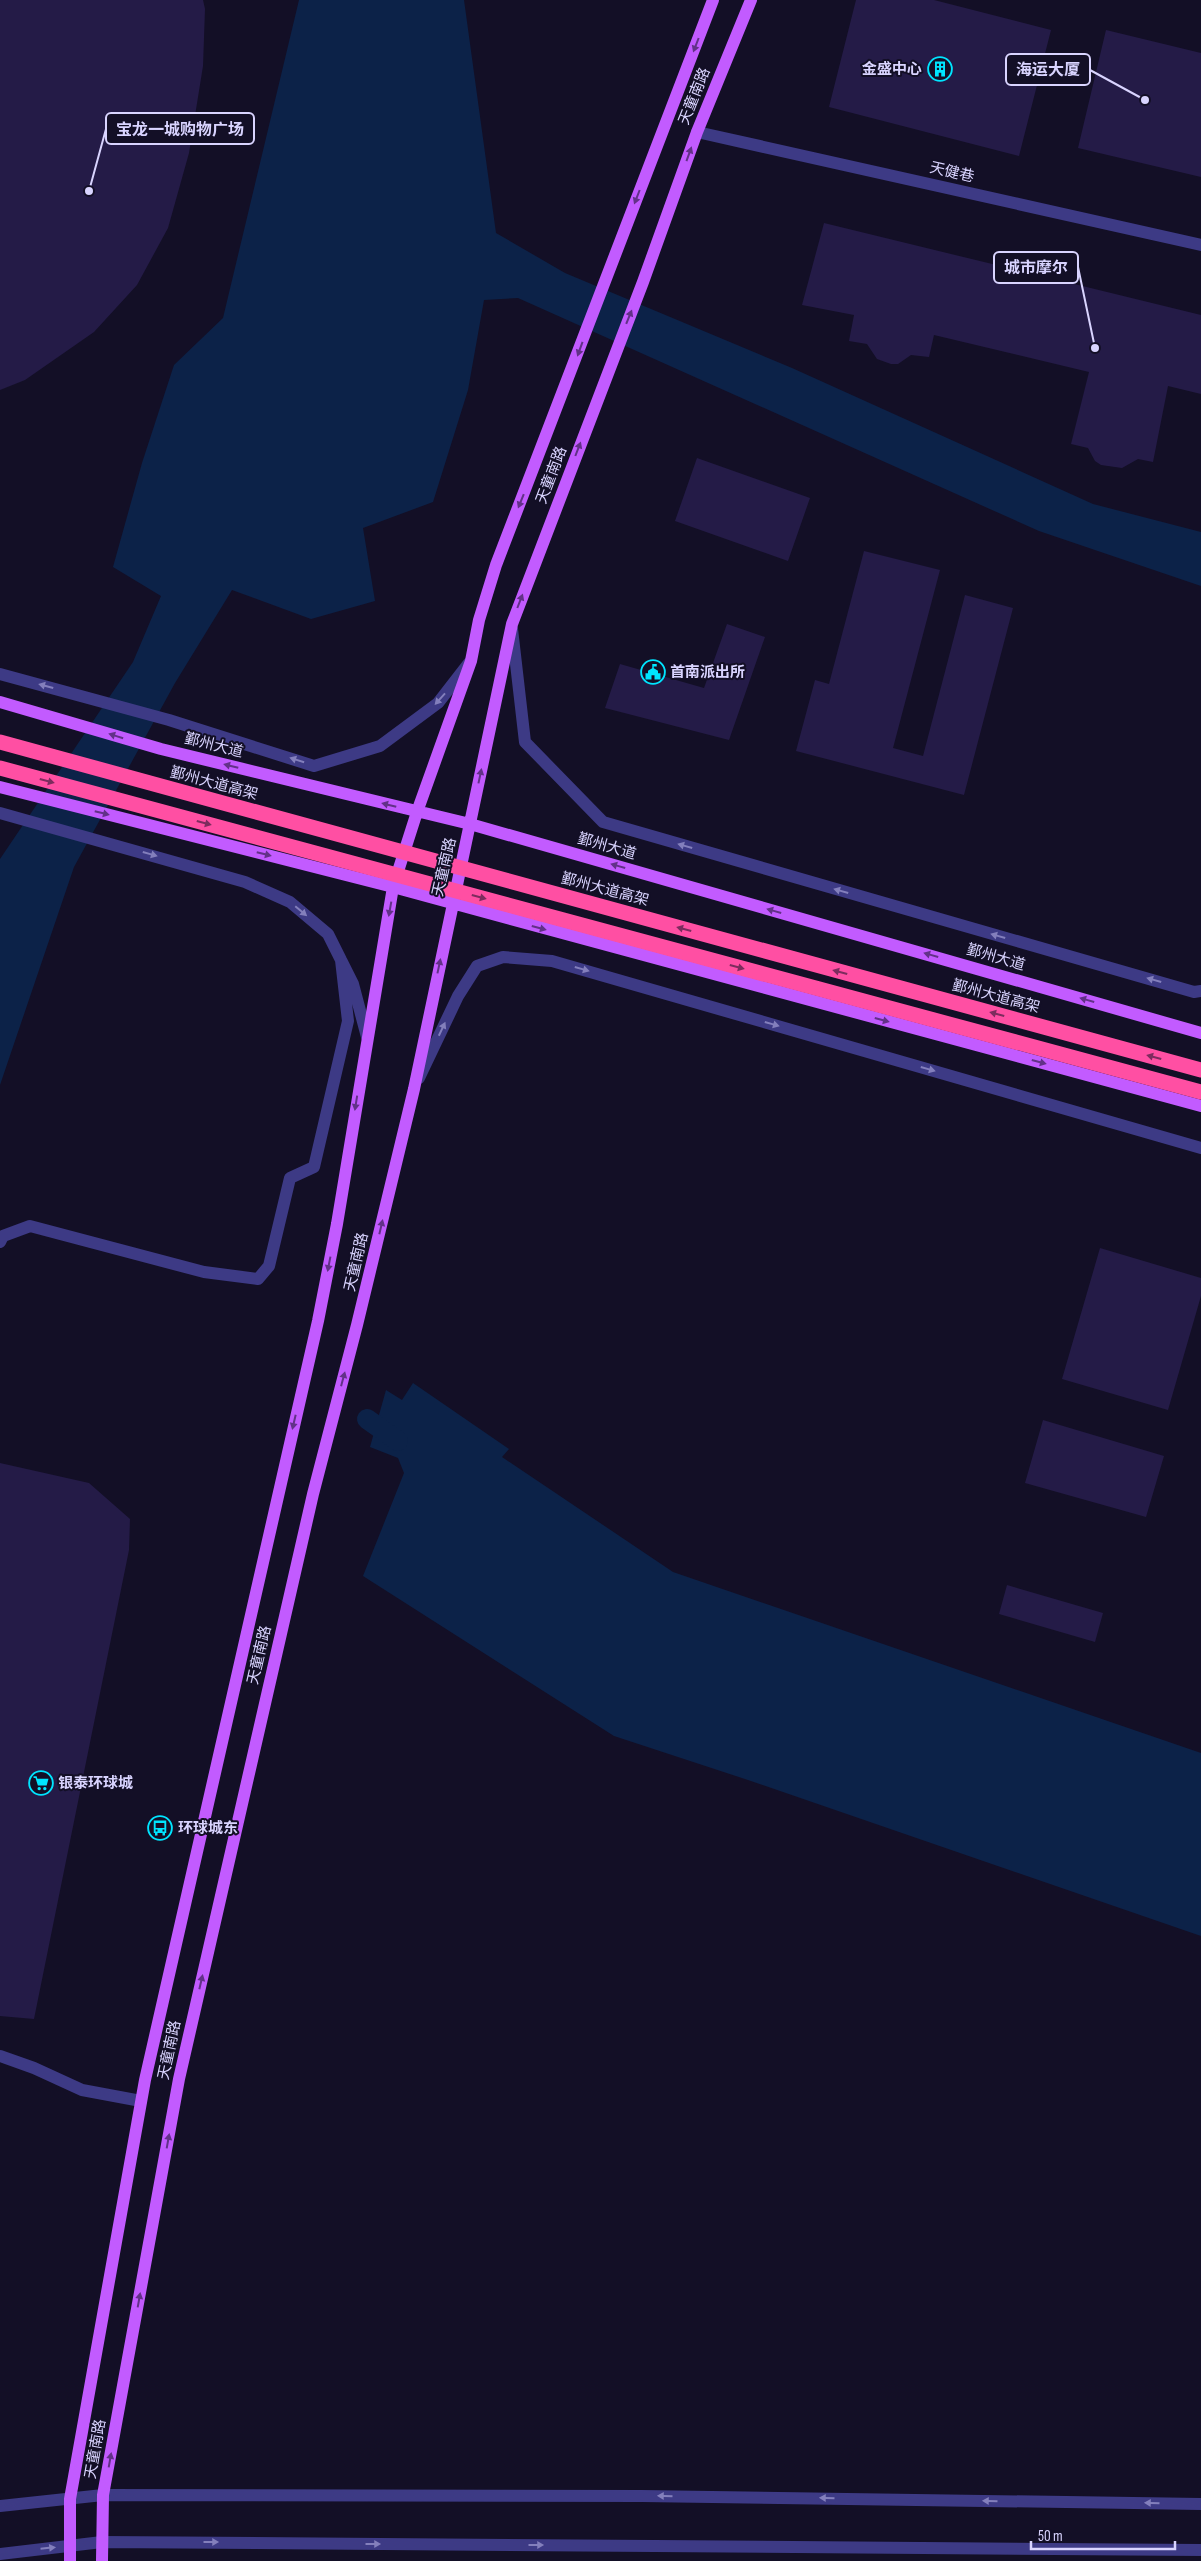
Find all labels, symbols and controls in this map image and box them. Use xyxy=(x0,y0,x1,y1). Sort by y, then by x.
one-way arrow xyxy=(692,38,699,53)
callout: 海运大厦 xyxy=(1006,54,1090,85)
building icon: 金盛中心 xyxy=(927,56,953,82)
place label: 金盛中心 xyxy=(862,60,922,79)
text: 海运大厦 xyxy=(1016,61,1080,80)
street label: 天童南路 xyxy=(674,65,715,128)
callout: 宝龙一城购物广场 xyxy=(106,113,254,144)
text: 宝龙一城购物广场 xyxy=(116,120,244,140)
one-way arrow xyxy=(685,146,693,161)
street label: 天健巷 xyxy=(928,158,976,187)
one-way arrow xyxy=(633,190,641,205)
callout: 城市摩尔 xyxy=(994,252,1078,283)
text: 城市摩尔 xyxy=(1004,258,1068,278)
one-way arrow xyxy=(626,310,633,325)
one-way arrow xyxy=(576,342,584,357)
one-way arrow xyxy=(574,441,582,456)
street label: 天童南路 xyxy=(532,444,571,507)
one-way arrow xyxy=(517,493,524,508)
one-way arrow xyxy=(516,593,524,608)
public building icon: 首南派出所 xyxy=(640,659,666,685)
place label: 首南派出所 xyxy=(670,663,745,682)
one-way arrow xyxy=(38,682,53,690)
one-way arrow xyxy=(434,693,446,705)
street label: 鄞州大道 xyxy=(182,729,245,762)
one-way arrow xyxy=(109,731,124,739)
one-way arrow xyxy=(290,756,305,764)
one-way arrow xyxy=(223,762,238,770)
street label: 鄞州大道高架 xyxy=(168,763,260,804)
one-way arrow xyxy=(476,769,484,784)
one-way arrow xyxy=(40,777,55,785)
one-way arrow xyxy=(381,801,396,809)
one-way arrow xyxy=(94,809,109,817)
one-way arrow xyxy=(196,819,212,827)
street label: 鄞州大道 xyxy=(575,829,638,864)
street label: 天童南路 xyxy=(428,836,460,898)
one-way arrow xyxy=(678,841,693,849)
one-way arrow xyxy=(256,850,271,858)
one-way arrow xyxy=(143,851,158,859)
one-way arrow xyxy=(610,862,625,870)
street label: 鄞州大道高架 xyxy=(559,869,651,910)
one-way arrow xyxy=(834,887,849,895)
one-way arrow xyxy=(472,894,487,902)
one-way arrow xyxy=(385,901,393,917)
one-way arrow xyxy=(294,906,307,917)
one-way arrow xyxy=(767,906,782,914)
one-way arrow xyxy=(532,924,547,932)
one-way arrow xyxy=(676,925,691,933)
one-way arrow xyxy=(990,931,1005,939)
street label: 鄞州大道 xyxy=(964,940,1027,975)
one-way arrow xyxy=(923,951,938,959)
one-way arrow xyxy=(436,957,444,973)
one-way arrow xyxy=(730,963,745,971)
one-way arrow xyxy=(574,966,589,974)
one-way arrow xyxy=(833,967,848,975)
street label: 鄞州大道高架 xyxy=(950,976,1042,1017)
one-way arrow xyxy=(1146,976,1161,984)
one-way arrow xyxy=(1079,996,1094,1004)
one-way arrow xyxy=(990,1010,1005,1018)
one-way arrow xyxy=(874,1016,889,1024)
one-way arrow xyxy=(764,1020,779,1028)
one-way arrow xyxy=(438,1022,446,1036)
one-way arrow xyxy=(1146,1053,1162,1061)
one-way arrow xyxy=(1031,1058,1046,1066)
one-way arrow xyxy=(920,1066,935,1074)
one-way arrow xyxy=(351,1096,359,1112)
one-way arrow xyxy=(377,1219,385,1234)
street label: 天童南路 xyxy=(340,1231,372,1293)
one-way arrow xyxy=(325,1256,333,1271)
one-way arrow xyxy=(339,1371,347,1387)
one-way arrow xyxy=(290,1415,298,1430)
street label: 天童南路 xyxy=(243,1624,275,1686)
supermarket icon: 银泰环球城 xyxy=(28,1770,54,1796)
place label: 银泰环球城 xyxy=(58,1774,133,1793)
bus stop icon: 环球城东 xyxy=(147,1815,173,1841)
place label: 环球城东 xyxy=(178,1819,238,1838)
one-way arrow xyxy=(197,1974,205,1989)
street label: 天童南路 xyxy=(154,2019,185,2081)
one-way arrow xyxy=(164,2132,172,2148)
one-way arrow xyxy=(135,2292,143,2308)
street label: 天童南路 xyxy=(81,2418,110,2480)
one-way arrow xyxy=(106,2452,114,2468)
one-way arrow xyxy=(657,2492,673,2500)
one-way arrow xyxy=(819,2494,835,2502)
one-way arrow xyxy=(982,2497,998,2505)
one-way arrow xyxy=(1144,2499,1160,2507)
scale bar xyxy=(1031,2518,1175,2550)
text: 50 m xyxy=(1038,2527,1063,2546)
one-way arrow xyxy=(203,2538,219,2546)
one-way arrow xyxy=(365,2540,381,2548)
one-way arrow xyxy=(528,2541,544,2549)
one-way arrow xyxy=(41,2544,57,2552)

